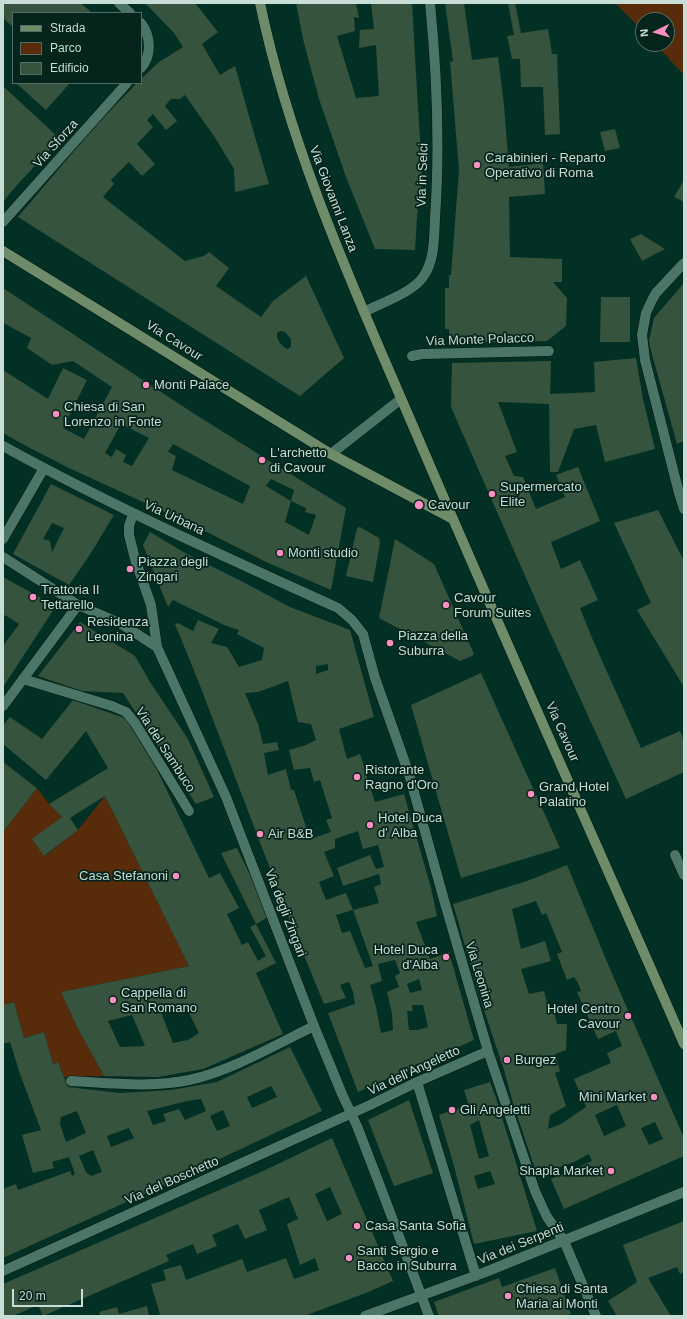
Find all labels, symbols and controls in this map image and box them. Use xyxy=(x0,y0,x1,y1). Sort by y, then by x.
legend xyxy=(12,12,142,84)
north arrow xyxy=(635,12,675,52)
text: Strada xyxy=(50,21,85,35)
text: N xyxy=(638,28,650,37)
text: Parco xyxy=(50,41,81,55)
text: Edificio xyxy=(50,61,89,75)
street label: Via Sforza xyxy=(30,117,82,171)
street label: Via in Selci xyxy=(414,143,432,207)
street label: Via Giovanni Lanza xyxy=(306,144,360,254)
place label: Carabinieri - Reparto Operativo di Roma xyxy=(485,150,606,181)
marker: Carabinieri - Reparto Operativo di Roma xyxy=(472,160,482,170)
street label: Via Cavour xyxy=(143,317,205,365)
street label: Via Monte Polacco xyxy=(426,330,534,350)
place label: Monti Palace xyxy=(154,377,229,393)
marker: Monti Palace xyxy=(141,380,151,390)
place label: Chiesa di San Lorenzo in Fonte xyxy=(64,399,162,430)
marker: Chiesa di San Lorenzo in Fonte xyxy=(51,409,61,419)
place label: L'archetto di Cavour xyxy=(270,445,327,476)
marker: L'archetto di Cavour xyxy=(257,455,267,465)
place label: Supermercato Elite xyxy=(500,479,582,510)
marker: Supermercato Elite xyxy=(487,489,497,499)
street label: Via Urbana xyxy=(141,497,207,539)
place label: Cavour xyxy=(428,497,470,513)
marker: Cavour xyxy=(413,499,425,511)
place label: Monti studio xyxy=(288,545,358,561)
marker: Monti studio xyxy=(275,548,285,558)
place label: Piazza degli Zingari xyxy=(138,554,208,585)
marker: Piazza degli Zingari xyxy=(125,564,135,574)
place label: Trattoria Il Tettarello xyxy=(41,582,99,613)
place label: Cavour Forum Suites xyxy=(454,590,531,621)
marker: Trattoria Il Tettarello xyxy=(28,592,38,602)
marker: Cavour Forum Suites xyxy=(441,600,451,610)
place label: Residenza Leonina xyxy=(87,614,148,645)
marker: Residenza Leonina xyxy=(74,624,84,634)
place label: Piazza della Suburra xyxy=(398,628,468,659)
marker: Piazza della Suburra xyxy=(385,638,395,648)
street label: Via Cavour xyxy=(542,700,582,764)
street label: Via del Sambuco xyxy=(132,705,198,795)
place label: Ristorante Ragno d'Oro xyxy=(365,762,438,793)
marker: Ristorante Ragno d'Oro xyxy=(352,772,362,782)
place label: Grand Hotel Palatino xyxy=(539,779,609,810)
marker: Grand Hotel Palatino xyxy=(526,789,536,799)
place label: Hotel Duca d' Alba xyxy=(378,810,442,841)
marker: Hotel Duca d' Alba xyxy=(365,820,375,830)
place label: Air B&B xyxy=(268,826,314,842)
marker: Air B&B xyxy=(255,829,265,839)
street label: Via degli Zingari xyxy=(261,867,309,959)
place label: Casa Stefanoni xyxy=(79,868,168,884)
marker: Casa Stefanoni xyxy=(171,871,181,881)
street label: Via Leonina xyxy=(462,940,496,1010)
place label: Hotel Duca d'Alba xyxy=(374,942,438,973)
marker: Hotel Duca d'Alba xyxy=(441,952,451,962)
place label: Cappella di San Romano xyxy=(121,985,197,1016)
marker: Cappella di San Romano xyxy=(108,995,118,1005)
place label: Hotel Centro Cavour xyxy=(547,1001,620,1032)
marker: Hotel Centro Cavour xyxy=(623,1011,633,1021)
street label: Via dell'Angeletto xyxy=(365,1043,463,1099)
place label: Burgez xyxy=(515,1052,556,1068)
marker: Burgez xyxy=(502,1055,512,1065)
place label: Mini Market xyxy=(579,1089,646,1105)
marker: Mini Market xyxy=(649,1092,659,1102)
place label: Gli Angeletti xyxy=(460,1102,530,1118)
marker: Gli Angeletti xyxy=(447,1105,457,1115)
street label: Via del Boschetto xyxy=(123,1153,221,1209)
place label: Shapla Market xyxy=(519,1163,603,1179)
marker: Shapla Market xyxy=(606,1166,616,1176)
place label: Casa Santa Sofia xyxy=(365,1218,466,1234)
street label: Via dei Serpenti xyxy=(476,1220,566,1268)
marker: Casa Santa Sofia xyxy=(352,1221,362,1231)
place label: Santi Sergio e Bacco in Suburra xyxy=(357,1243,457,1274)
marker: Santi Sergio e Bacco in Suburra xyxy=(344,1253,354,1263)
scale bar xyxy=(14,1281,85,1307)
place label: Chiesa di Santa Maria ai Monti xyxy=(516,1281,608,1312)
text: 20 m xyxy=(19,1289,46,1303)
marker: Chiesa di Santa Maria ai Monti xyxy=(503,1291,513,1301)

